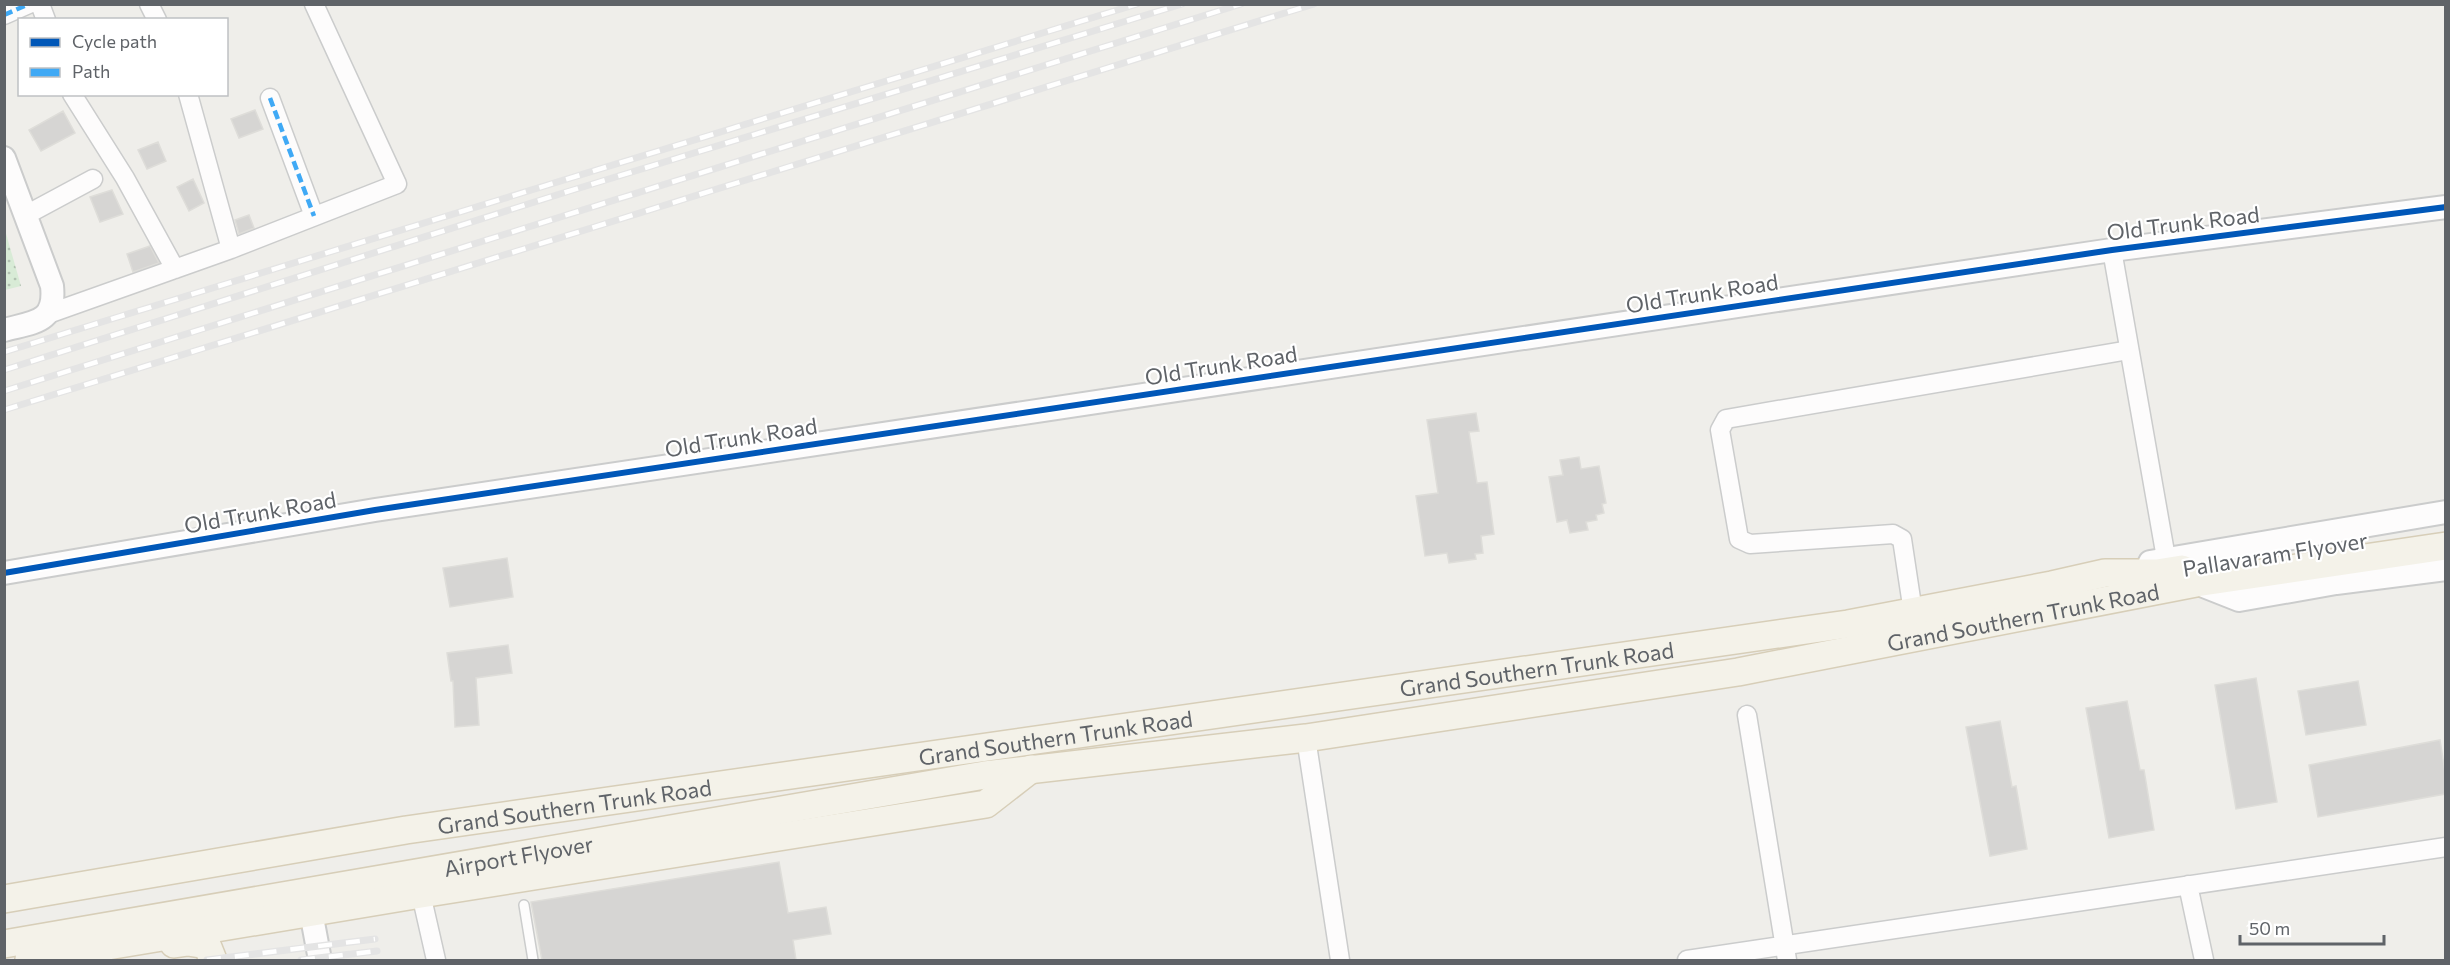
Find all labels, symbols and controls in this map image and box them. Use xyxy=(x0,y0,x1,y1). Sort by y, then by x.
legend xyxy=(18,18,228,96)
text: Cycle path xyxy=(72,30,157,52)
text: Path xyxy=(72,60,110,82)
street label: Old Trunk Road xyxy=(2105,200,2261,246)
street label: Old Trunk Road xyxy=(1624,268,1780,318)
street label: Old Trunk Road xyxy=(1143,340,1299,390)
street label: Old Trunk Road xyxy=(663,412,819,462)
street label: Old Trunk Road xyxy=(182,485,338,539)
street label: Pallavaram Flyover xyxy=(2181,526,2370,582)
street label: Grand Southern Trunk Road xyxy=(1885,577,2161,656)
street label: Grand Southern Trunk Road xyxy=(1398,636,1675,701)
street label: Grand Southern Trunk Road xyxy=(917,704,1194,770)
street label: Grand Southern Trunk Road xyxy=(436,773,713,839)
street label: Airport Flyover xyxy=(442,829,595,882)
scale bar xyxy=(2240,908,2384,946)
text: 50 m xyxy=(2249,917,2290,939)

